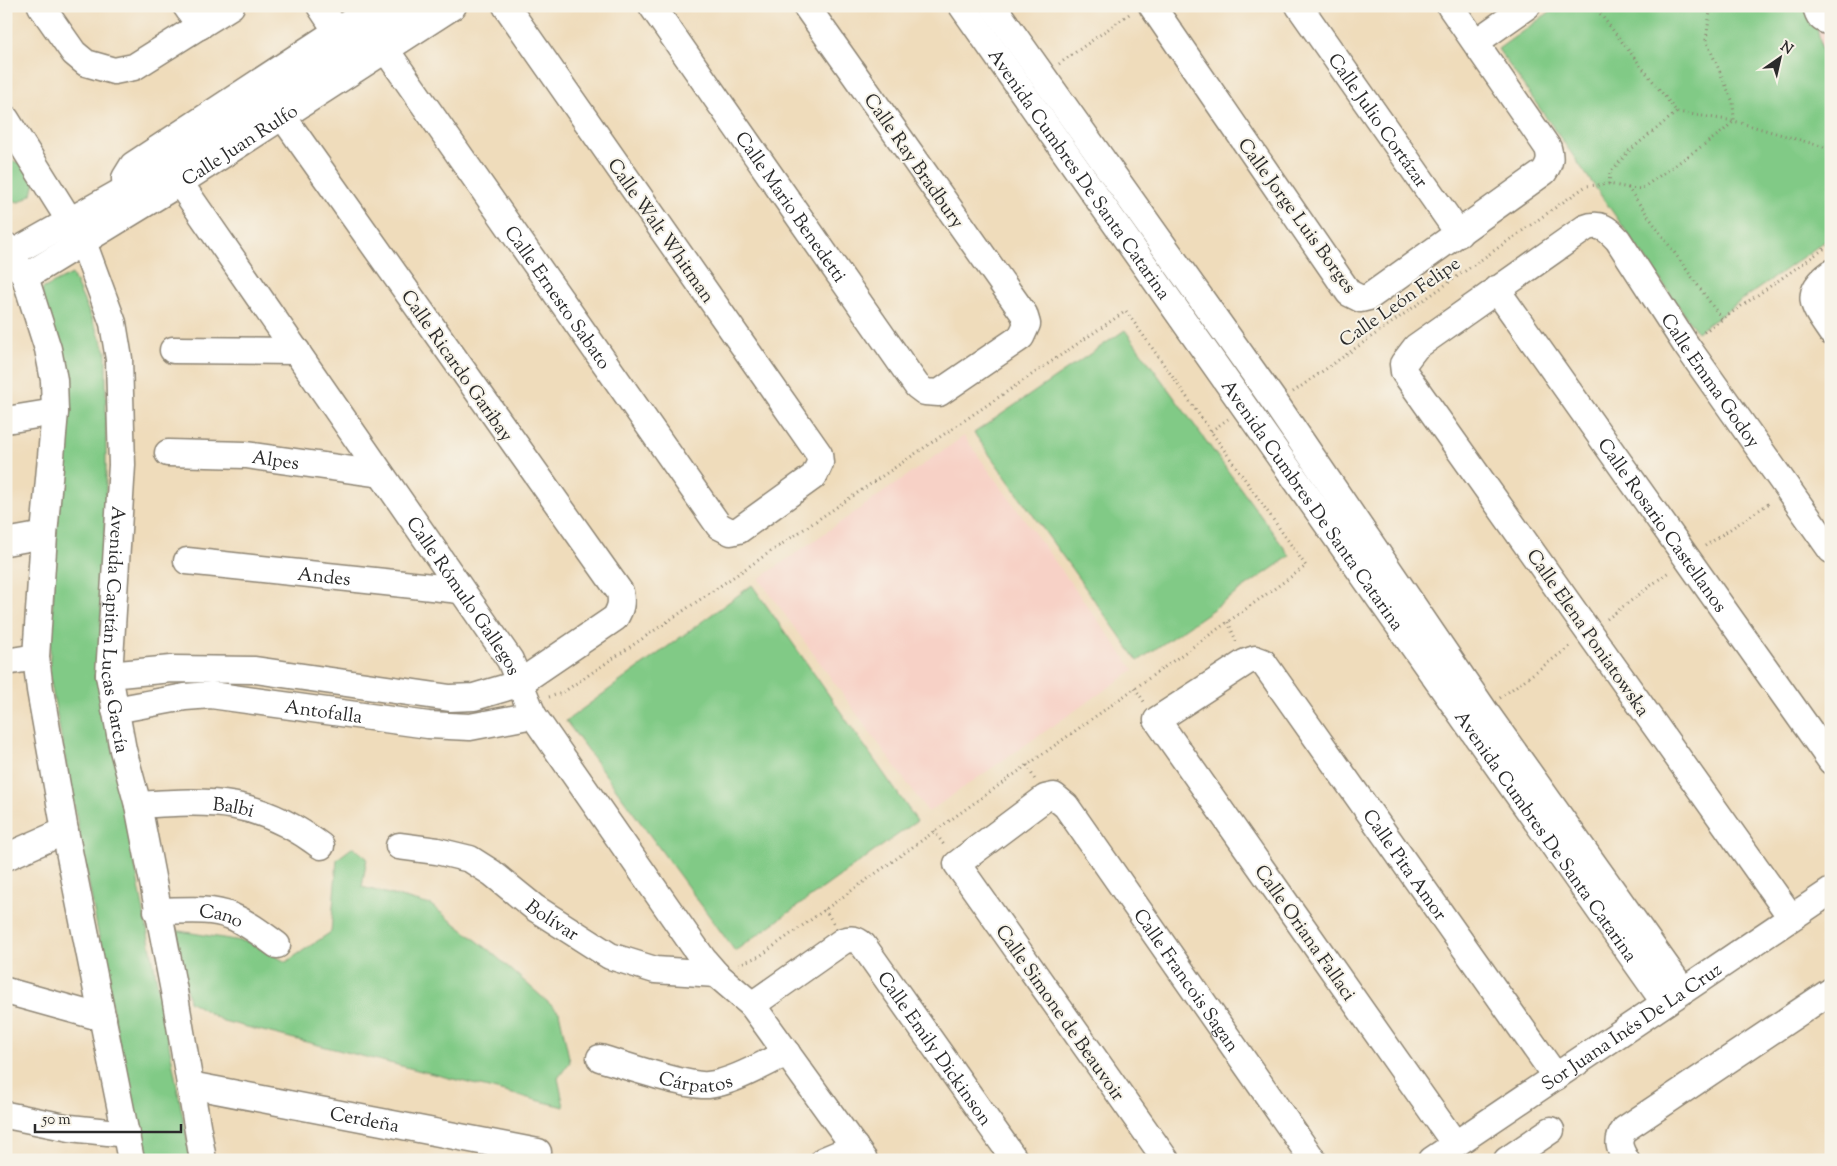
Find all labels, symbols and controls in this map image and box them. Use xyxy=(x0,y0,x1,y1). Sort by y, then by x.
north arrow xyxy=(1754,32,1804,82)
text: N xyxy=(1776,37,1796,60)
street label: Avenida Cumbres De Santa Catarina xyxy=(980,44,1176,306)
street label: Calle Julio Cortázar xyxy=(1320,48,1434,194)
street label: Calle Ray Bradbury xyxy=(856,89,970,235)
street label: Calle Juan Rulfo xyxy=(177,99,304,194)
street label: Calle Mario Benedetti xyxy=(727,127,852,289)
street label: Calle Jorge Luis Borges xyxy=(1230,133,1362,300)
street label: Calle Walt Whitman xyxy=(600,154,720,309)
street label: Calle Ernesto Sabato xyxy=(497,221,616,376)
street label: Calle León Felipe xyxy=(1334,251,1466,355)
street label: Calle Ricardo Garibay xyxy=(393,285,519,448)
street label: Calle Emma Godoy xyxy=(1653,309,1766,455)
street label: Avenida Cumbres De Santa Catarina xyxy=(1213,375,1410,637)
street label: Calle Rosario Castellanos xyxy=(1590,433,1733,619)
street label: Alpes xyxy=(250,445,301,478)
street label: Avenida Capitán Lucas García xyxy=(92,505,134,755)
street label: Calle Rómulo Gallegos xyxy=(399,512,526,680)
street label: Calle Elena Poniatowska xyxy=(1519,544,1655,723)
street label: Andes xyxy=(296,562,352,594)
street label: Antofalla xyxy=(283,694,364,732)
street label: Avenida Cumbres De Santa Catarina xyxy=(1447,706,1643,968)
street label: Balbi xyxy=(212,792,257,826)
street label: Calle Pita Amor xyxy=(1355,804,1452,927)
street label: Calle Oriana Fallaci xyxy=(1247,860,1361,1007)
street label: Bolívar xyxy=(519,894,583,949)
street label: Cano xyxy=(198,899,248,936)
street label: Calle Francois Sagan xyxy=(1126,904,1245,1058)
street label: Calle Simone de Beauvoir xyxy=(988,920,1130,1107)
street label: Sor Juana Inés De La Cruz xyxy=(1537,957,1728,1099)
street label: Calle Emily Dickinson xyxy=(870,967,998,1132)
street label: Cárpatos xyxy=(655,1066,737,1101)
scale bar xyxy=(35,1101,181,1133)
street label: Cerdeña xyxy=(327,1101,402,1141)
text: 50 m xyxy=(41,1110,71,1131)

